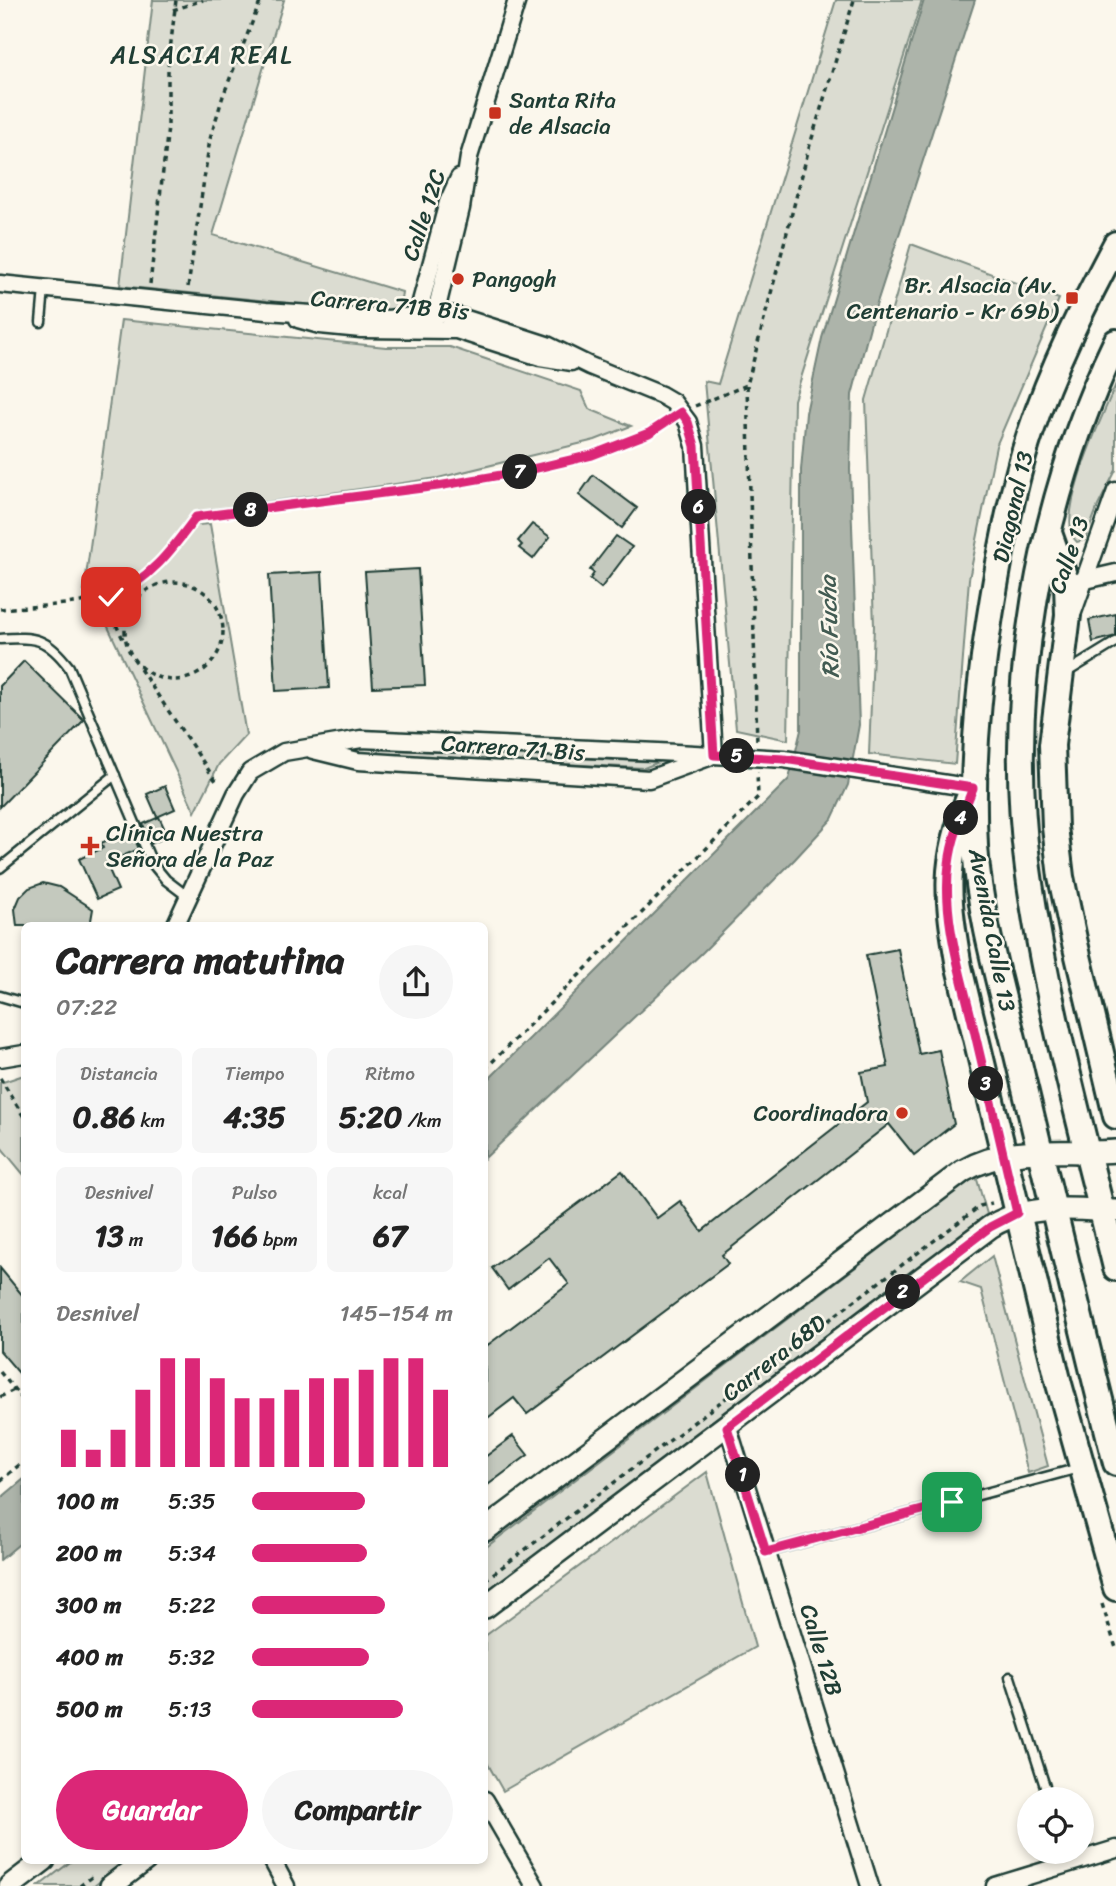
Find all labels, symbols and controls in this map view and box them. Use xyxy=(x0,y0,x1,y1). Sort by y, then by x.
district label: ALSACIA REAL xyxy=(110,34,293,76)
place label: Santa Rita de Alsacia xyxy=(509,80,616,147)
marker: Santa Rita de Alsacia xyxy=(487,105,503,121)
street label: Calle 12C xyxy=(390,163,458,266)
place label: Pangogh xyxy=(472,259,557,300)
place label: Br. Alsacia (Av. Centenario - Kr 69b) xyxy=(846,265,1060,332)
marker: Pangogh xyxy=(450,271,466,287)
street label: Carrera 71B Bis xyxy=(309,278,471,332)
marker: Br. Alsacia (Av. Centenario - Kr 69b) xyxy=(1064,290,1080,306)
street label: Diagonal 13 xyxy=(980,447,1046,567)
pin: 7 xyxy=(503,454,538,490)
text: 7 xyxy=(514,455,525,488)
pin: 6 xyxy=(682,490,716,524)
text: 6 xyxy=(693,490,704,523)
pin: 8 xyxy=(233,492,268,528)
text: 8 xyxy=(245,493,256,526)
street label: Calle 13 xyxy=(1037,510,1101,599)
pin xyxy=(81,567,141,627)
water label: Río Fucha xyxy=(806,573,852,679)
icon: check xyxy=(92,578,130,616)
street label: Carrera 71 Bis xyxy=(440,723,587,773)
pin: 5 xyxy=(720,738,754,774)
text: 5 xyxy=(731,739,742,772)
pin: 4 xyxy=(944,800,978,836)
text: 4 xyxy=(955,801,966,834)
place label: Clínica Nuestra Señora de la Paz xyxy=(106,813,275,880)
marker: Clínica Nuestra Señora de la Paz xyxy=(80,836,100,856)
street label: Avenida Calle 13 xyxy=(956,844,1028,1015)
text: Carrera matutina xyxy=(56,927,345,994)
button: share xyxy=(379,945,453,1019)
text: 07:22 xyxy=(56,987,117,1028)
text: Distancia xyxy=(80,1057,158,1090)
text: Tiempo xyxy=(225,1057,284,1090)
text: Ritmo xyxy=(365,1057,415,1090)
pin: 3 xyxy=(968,1066,1004,1102)
text: 3 xyxy=(980,1067,991,1100)
text: 0.86 xyxy=(72,1090,136,1144)
text: 4:35 xyxy=(223,1090,286,1144)
text: 5:20 xyxy=(339,1090,402,1144)
place label: Coordinadora xyxy=(754,1093,888,1134)
text: km xyxy=(136,1104,165,1137)
text: /km xyxy=(402,1104,442,1137)
marker: Coordinadora xyxy=(894,1105,910,1121)
text: Desnivel xyxy=(84,1176,153,1209)
text: Pulso xyxy=(232,1176,277,1209)
text: kcal xyxy=(373,1176,407,1209)
text: 13 xyxy=(94,1209,124,1263)
text: 166 xyxy=(211,1209,258,1263)
text: 67 xyxy=(373,1209,407,1263)
text: m xyxy=(124,1223,143,1256)
text: bpm xyxy=(258,1223,298,1256)
pin: 2 xyxy=(886,1274,920,1310)
text: 2 xyxy=(897,1275,908,1308)
text: Desnivel xyxy=(56,1293,139,1334)
text: 145–154 m xyxy=(340,1293,453,1334)
street label: Carrera 68D xyxy=(712,1303,836,1412)
pin: 1 xyxy=(726,1458,760,1492)
text: 1 xyxy=(738,1458,747,1491)
pin xyxy=(922,1472,982,1532)
text: 100 m xyxy=(56,1481,119,1522)
text: 5:35 xyxy=(168,1481,216,1522)
icon: arrive xyxy=(933,1483,971,1521)
text: 200 m xyxy=(56,1533,122,1574)
text: 5:34 xyxy=(168,1533,216,1574)
text: 300 m xyxy=(56,1585,121,1626)
text: 5:22 xyxy=(168,1585,216,1626)
street label: Calle 12B xyxy=(788,1599,854,1701)
text: 400 m xyxy=(56,1637,123,1678)
text: 5:32 xyxy=(168,1637,215,1678)
text: 500 m xyxy=(56,1689,123,1730)
text: 5:13 xyxy=(168,1689,212,1730)
button: Guardar xyxy=(56,1770,248,1850)
button: Compartir xyxy=(262,1770,453,1850)
map controls xyxy=(1017,1787,1094,1864)
button: locate xyxy=(1017,1787,1094,1864)

